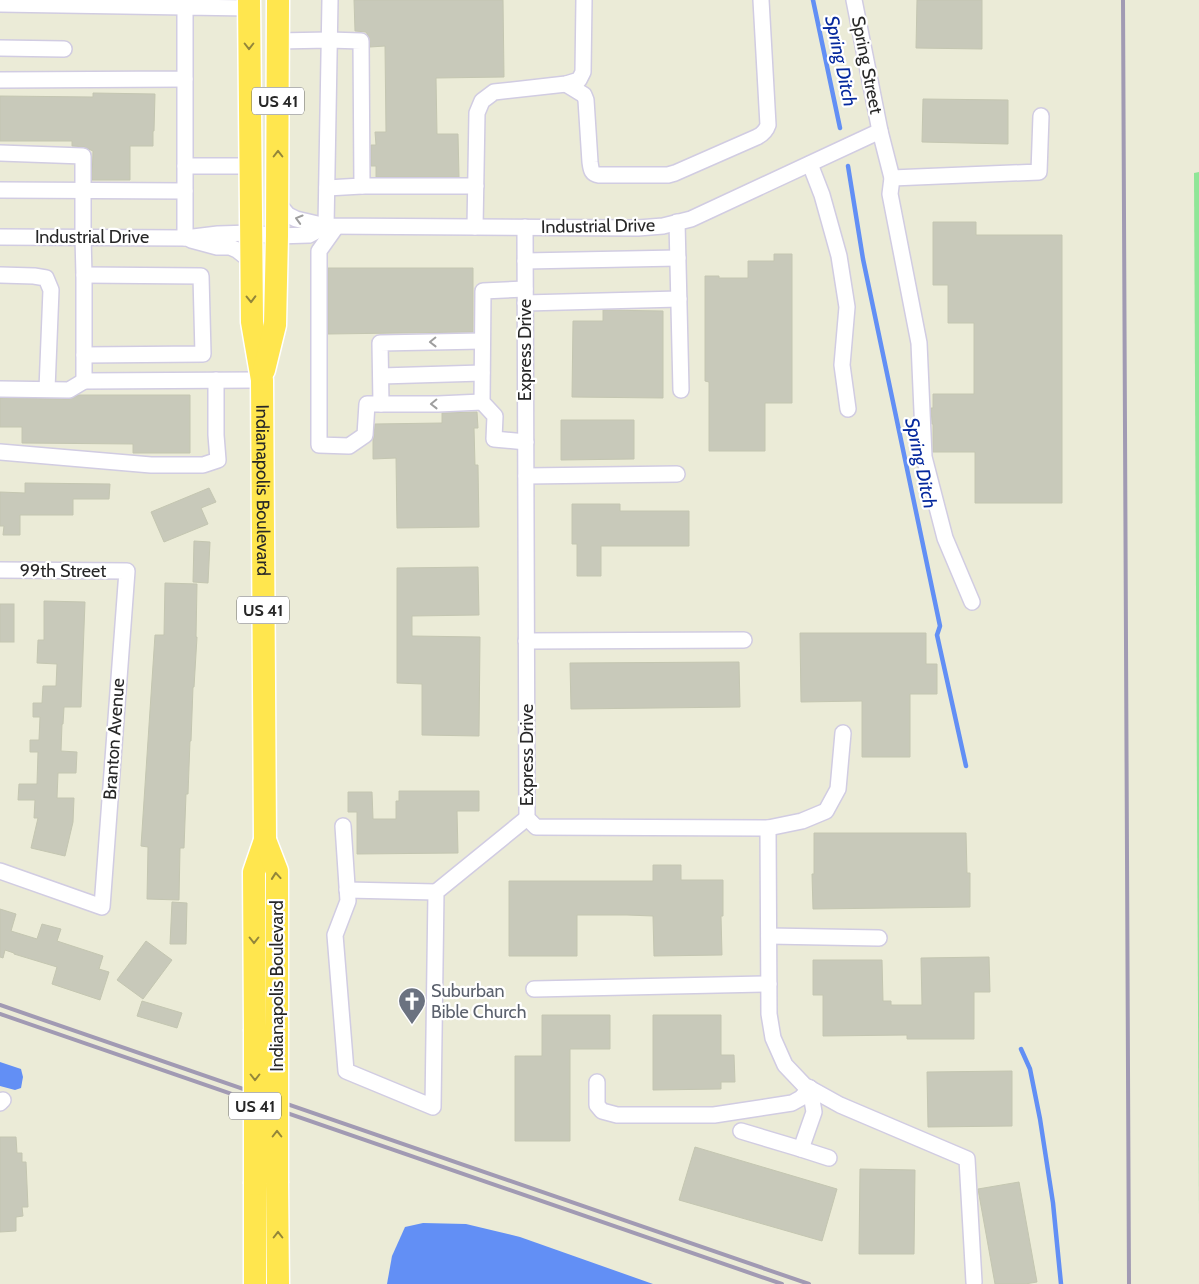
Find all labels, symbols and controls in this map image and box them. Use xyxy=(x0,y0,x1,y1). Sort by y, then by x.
water label: Spring Ditch xyxy=(820,13,862,109)
street label: Spring Street xyxy=(847,14,887,116)
one-way arrow xyxy=(244,42,255,50)
road number: US 41 xyxy=(252,88,304,114)
one-way arrow xyxy=(273,149,283,157)
one-way arrow xyxy=(295,214,304,224)
street label: Industrial Drive xyxy=(541,214,655,238)
street label: Industrial Drive xyxy=(35,226,149,248)
one-way arrow xyxy=(246,296,257,304)
street label: Express Drive xyxy=(514,299,536,401)
one-way arrow xyxy=(429,337,437,347)
one-way arrow xyxy=(429,399,437,409)
street label: Indianapolis Boulevard xyxy=(251,404,274,576)
water label: Spring Ditch xyxy=(900,415,942,511)
street label: 99th Street xyxy=(20,560,106,582)
road number: US 41 xyxy=(237,596,289,624)
street label: Branton Avenue xyxy=(99,677,129,801)
street label: Express Drive xyxy=(516,704,538,806)
one-way arrow xyxy=(271,871,282,879)
street label: Indianapolis Boulevard xyxy=(266,900,288,1072)
one-way arrow xyxy=(249,936,259,944)
place label: Suburban Bible Church xyxy=(431,980,527,1023)
church icon: Suburban Bible Church xyxy=(397,986,427,1025)
one-way arrow xyxy=(250,1074,260,1082)
road number: US 41 xyxy=(229,1092,281,1120)
one-way arrow xyxy=(272,1130,282,1138)
one-way arrow xyxy=(272,1231,283,1239)

